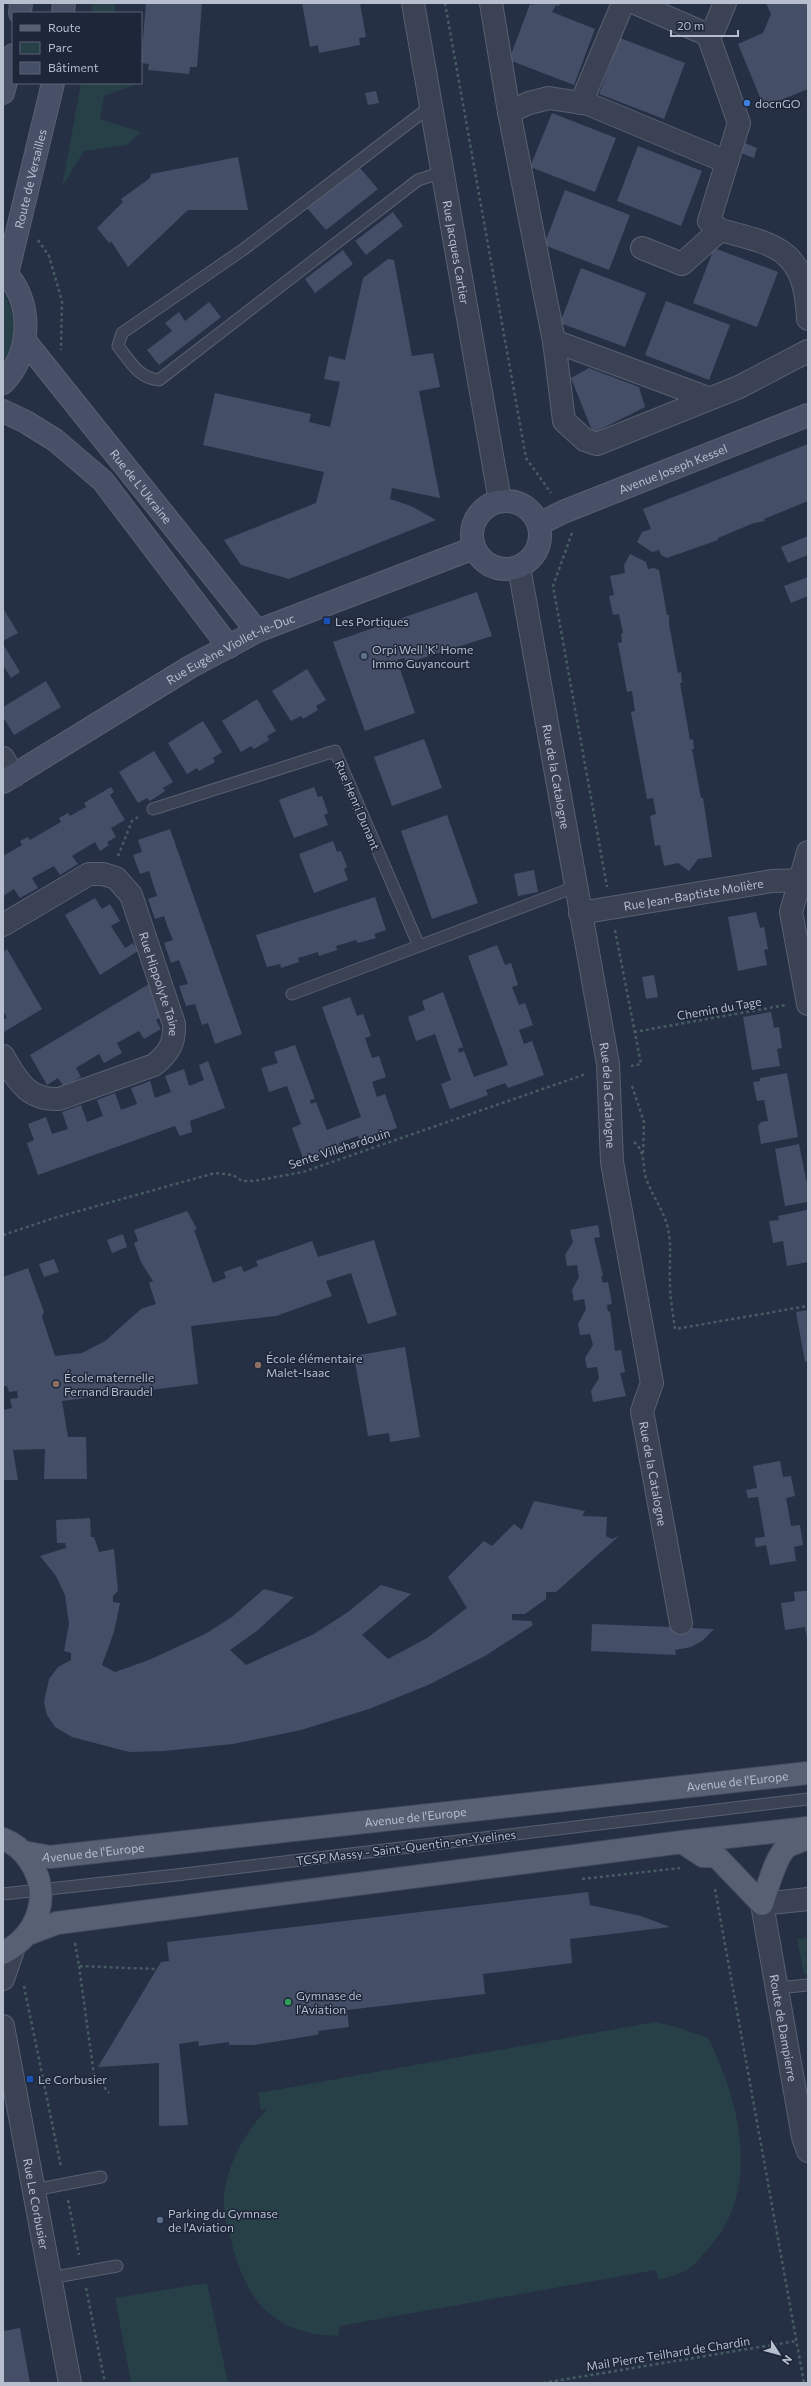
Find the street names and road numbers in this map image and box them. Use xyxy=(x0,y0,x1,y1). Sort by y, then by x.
street label: Route de Versailles xyxy=(11,128,49,230)
street label: Rue Jacques Cartier xyxy=(441,199,473,306)
street label: Avenue Joseph Kessel xyxy=(617,441,729,496)
street label: Rue de L'Ukraine xyxy=(107,446,175,526)
street label: Rue Eugène Viollet-le-Duc xyxy=(164,610,297,687)
street label: Rue de la Catalogne xyxy=(540,723,573,830)
street label: Rue Henri Dunant xyxy=(333,758,383,852)
street label: Rue Jean-Baptiste Molière xyxy=(622,876,764,913)
street label: Rue Hippolyte Taine xyxy=(137,930,181,1037)
street label: Chemin du Tage xyxy=(676,994,762,1022)
street label: Rue de la Catalogne xyxy=(597,1041,618,1148)
street label: Sente Villehardouin xyxy=(286,1125,392,1171)
street label: Rue de la Catalogne xyxy=(637,1420,670,1527)
street label: Avenue de l'Europe xyxy=(686,1768,789,1793)
street label: Avenue de l'Europe xyxy=(364,1804,467,1829)
street label: TCSP Massy - Saint-Quentin-en-Yvelines xyxy=(295,1827,517,1867)
street label: Avenue de l'Europe xyxy=(41,1840,145,1864)
street label: Route de Dampierre xyxy=(767,1973,800,2082)
street label: Rue Le Corbusier xyxy=(21,2157,52,2251)
street label: Mail Pierre Teilhard de Chardin xyxy=(585,2333,751,2373)

